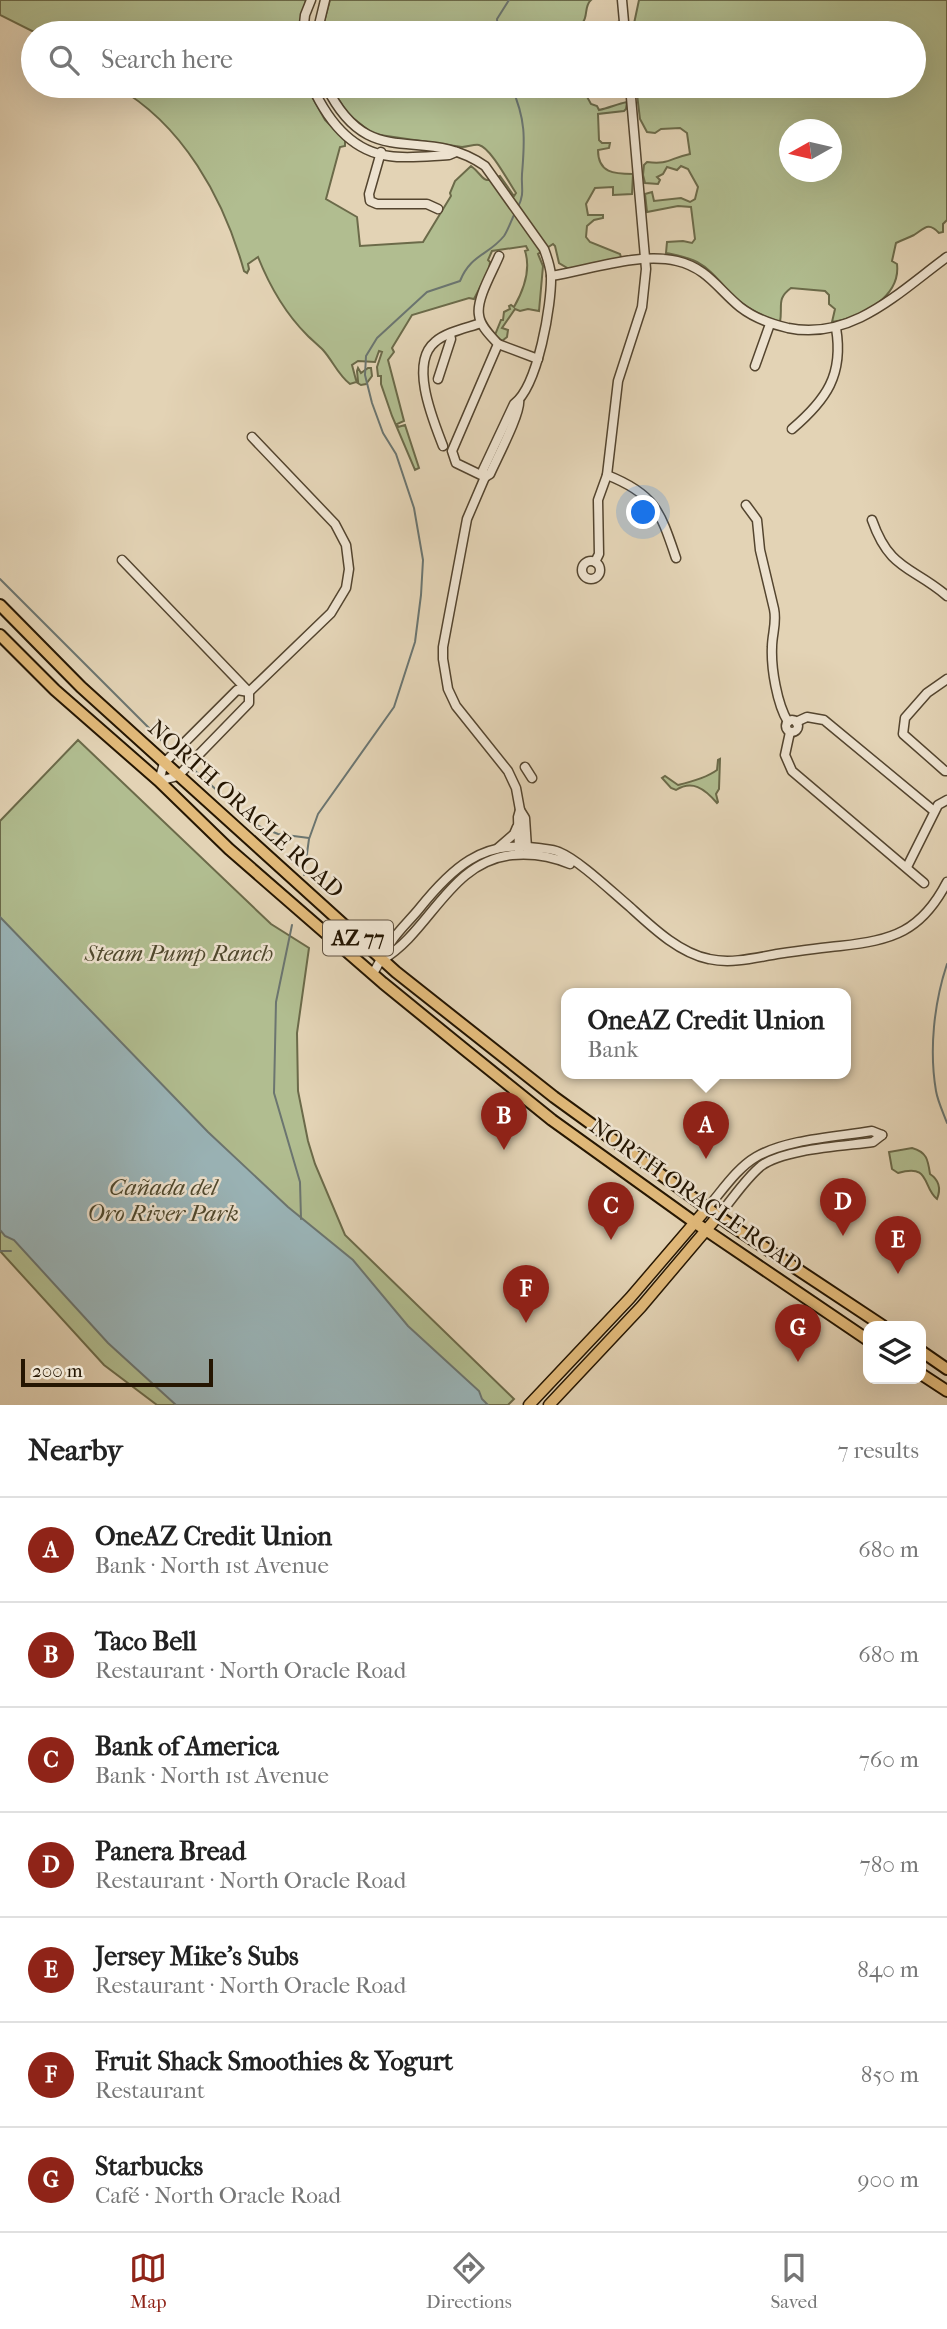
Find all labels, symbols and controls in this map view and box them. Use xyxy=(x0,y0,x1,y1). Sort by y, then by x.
search box xyxy=(21,21,926,98)
icon: search xyxy=(45,41,83,79)
text: Search here xyxy=(101,44,233,75)
north arrow xyxy=(779,119,842,182)
your location xyxy=(626,495,660,529)
street label: NORTH ORACLE ROAD xyxy=(143,714,349,904)
road number: AZ 77 xyxy=(323,920,393,956)
park label: Steam Pump Ranch xyxy=(84,940,273,967)
popup xyxy=(561,988,851,1079)
text: OneAZ Credit Union xyxy=(587,1005,825,1036)
text: Bank xyxy=(587,1036,638,1063)
pin: B xyxy=(481,1092,527,1150)
pin: A xyxy=(683,1101,729,1159)
street label: NORTH ORACLE ROAD xyxy=(584,1112,808,1280)
park label: Cañada del Oro River Park xyxy=(87,1174,239,1227)
pin: D xyxy=(820,1178,866,1236)
pin: C xyxy=(588,1182,634,1240)
pin: E xyxy=(875,1216,921,1274)
pin: F xyxy=(503,1265,549,1323)
pin: G xyxy=(775,1304,821,1362)
map controls xyxy=(863,1321,926,1384)
button: layers xyxy=(863,1321,926,1384)
scale bar xyxy=(21,1356,214,1388)
text: 200 m xyxy=(32,1360,83,1382)
text: Nearby xyxy=(28,1433,123,1468)
text: 7 results xyxy=(838,1437,919,1464)
text: OneAZ Credit Union xyxy=(95,1521,332,1552)
text: A xyxy=(44,1536,58,1563)
text: 680 m xyxy=(858,1536,919,1563)
text: Bank · North 1st Avenue xyxy=(95,1552,329,1579)
text: Taco Bell xyxy=(95,1626,197,1657)
text: B xyxy=(44,1641,58,1668)
text: 680 m xyxy=(858,1641,919,1668)
text: Restaurant · North Oracle Road xyxy=(95,1657,406,1684)
text: Bank of America xyxy=(95,1731,278,1762)
text: C xyxy=(43,1746,59,1773)
text: 760 m xyxy=(859,1746,919,1773)
text: Bank · North 1st Avenue xyxy=(95,1762,329,1789)
text: Panera Bread xyxy=(95,1836,246,1867)
text: D xyxy=(42,1851,60,1878)
text: 780 m xyxy=(860,1851,919,1878)
text: Restaurant · North Oracle Road xyxy=(95,1867,406,1894)
text: Jersey Mike's Subs xyxy=(95,1941,299,1972)
text: E xyxy=(44,1956,58,1983)
text: 840 m xyxy=(857,1956,919,1983)
text: Restaurant · North Oracle Road xyxy=(95,1972,406,1999)
text: Fruit Shack Smoothies & Yogurt xyxy=(95,2046,453,2077)
text: F xyxy=(45,2061,57,2088)
text: 850 m xyxy=(861,2061,919,2088)
text: Restaurant xyxy=(95,2077,205,2104)
text: Starbucks xyxy=(95,2151,203,2182)
text: G xyxy=(43,2166,59,2193)
text: 900 m xyxy=(858,2166,919,2193)
text: Café · North Oracle Road xyxy=(95,2182,341,2209)
tab: Map xyxy=(129,2249,167,2313)
tab: Directions xyxy=(426,2249,512,2313)
tab: Saved xyxy=(770,2249,818,2313)

